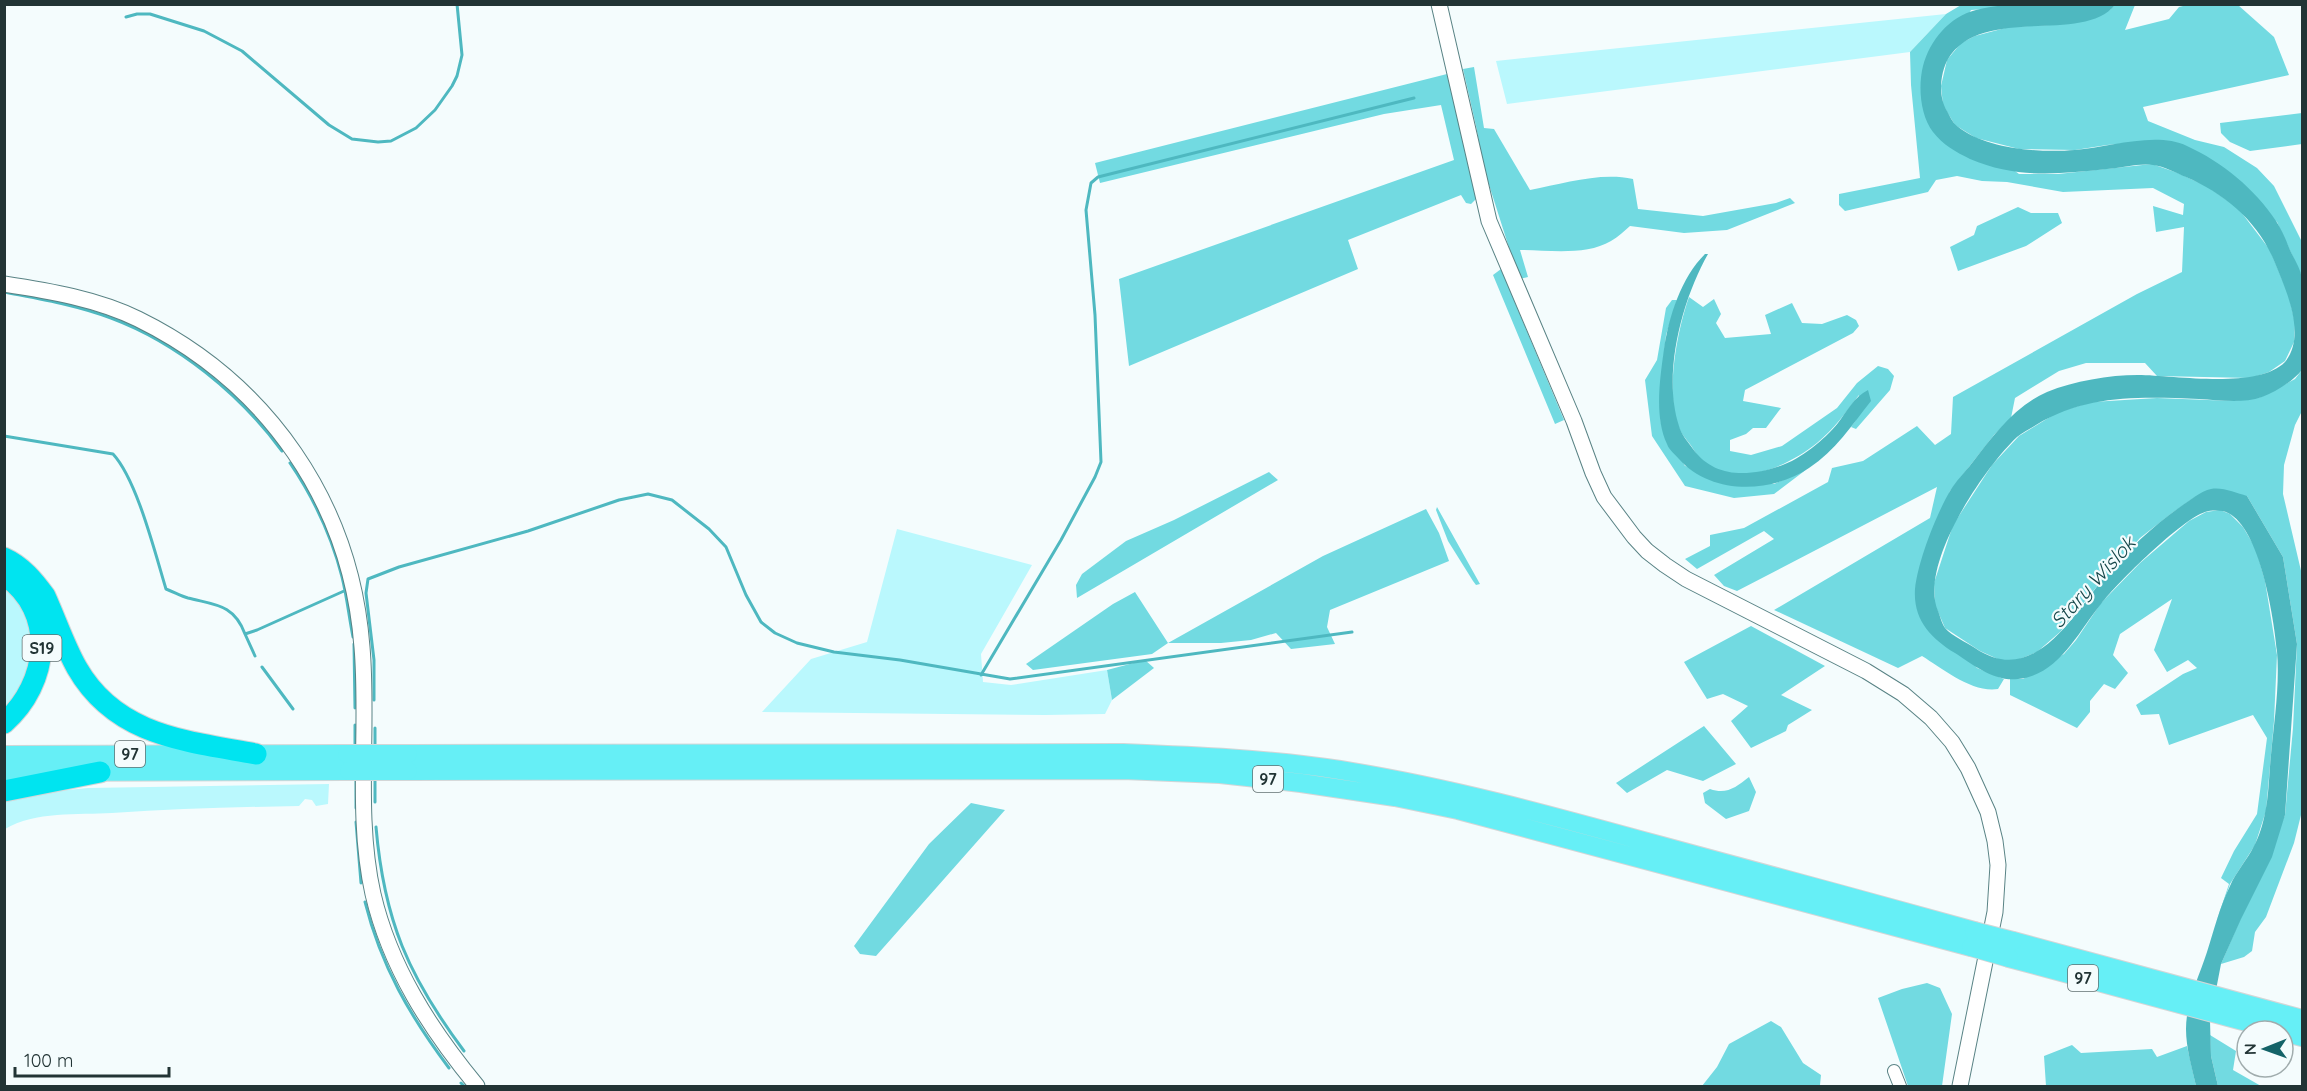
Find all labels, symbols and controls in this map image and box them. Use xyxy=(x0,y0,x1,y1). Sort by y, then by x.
water label: Stary Wislok xyxy=(2045,529,2142,633)
road number: S19 xyxy=(22,635,62,661)
road number: 97 xyxy=(115,741,145,767)
road number: 97 xyxy=(1253,766,1283,792)
road number: 97 xyxy=(2068,965,2098,991)
north arrow xyxy=(2235,1019,2295,1079)
scale bar xyxy=(15,1040,170,1078)
text: N xyxy=(2240,1043,2260,1055)
text: 100 m xyxy=(24,1049,73,1072)

